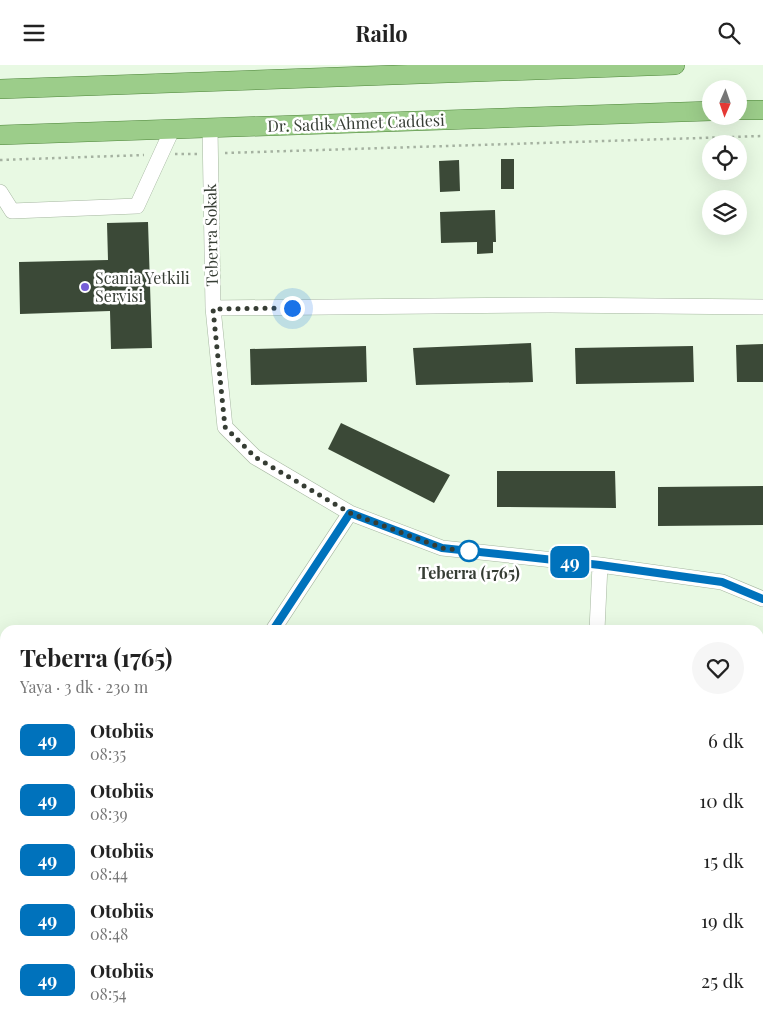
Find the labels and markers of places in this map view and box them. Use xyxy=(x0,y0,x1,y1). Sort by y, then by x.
place label: Scania Yetkili Servisi xyxy=(95,267,190,306)
marker: Scania Yetkili Servisi xyxy=(79,281,91,293)
marker: Teberra (1765) xyxy=(458,540,480,562)
place label: Teberra (1765) xyxy=(418,562,520,583)

